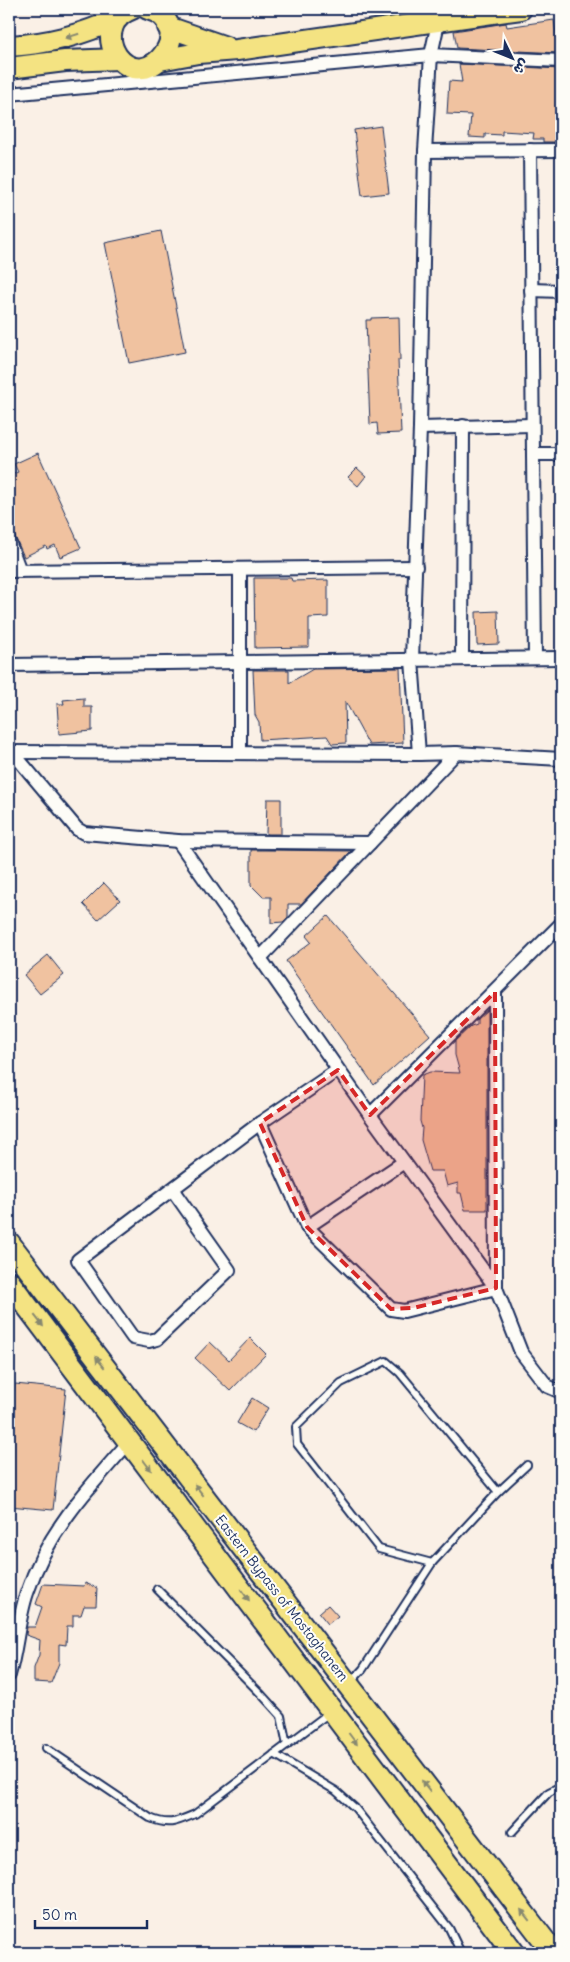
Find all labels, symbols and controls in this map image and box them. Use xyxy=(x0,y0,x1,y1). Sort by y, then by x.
one-way arrow xyxy=(65,32,80,40)
north arrow xyxy=(488,32,538,82)
text: ش xyxy=(510,55,533,79)
one-way arrow xyxy=(33,1314,44,1327)
one-way arrow xyxy=(94,1355,105,1368)
one-way arrow xyxy=(142,1458,152,1472)
one-way arrow xyxy=(193,1484,204,1497)
street label: Eastern Bypass of Mostaghanem xyxy=(211,1511,353,1685)
one-way arrow xyxy=(239,1588,250,1601)
one-way arrow xyxy=(347,1732,358,1745)
one-way arrow xyxy=(420,1780,431,1793)
scale bar xyxy=(35,1897,148,1929)
text: 50 m xyxy=(42,1905,77,1924)
one-way arrow xyxy=(519,1909,530,1922)

